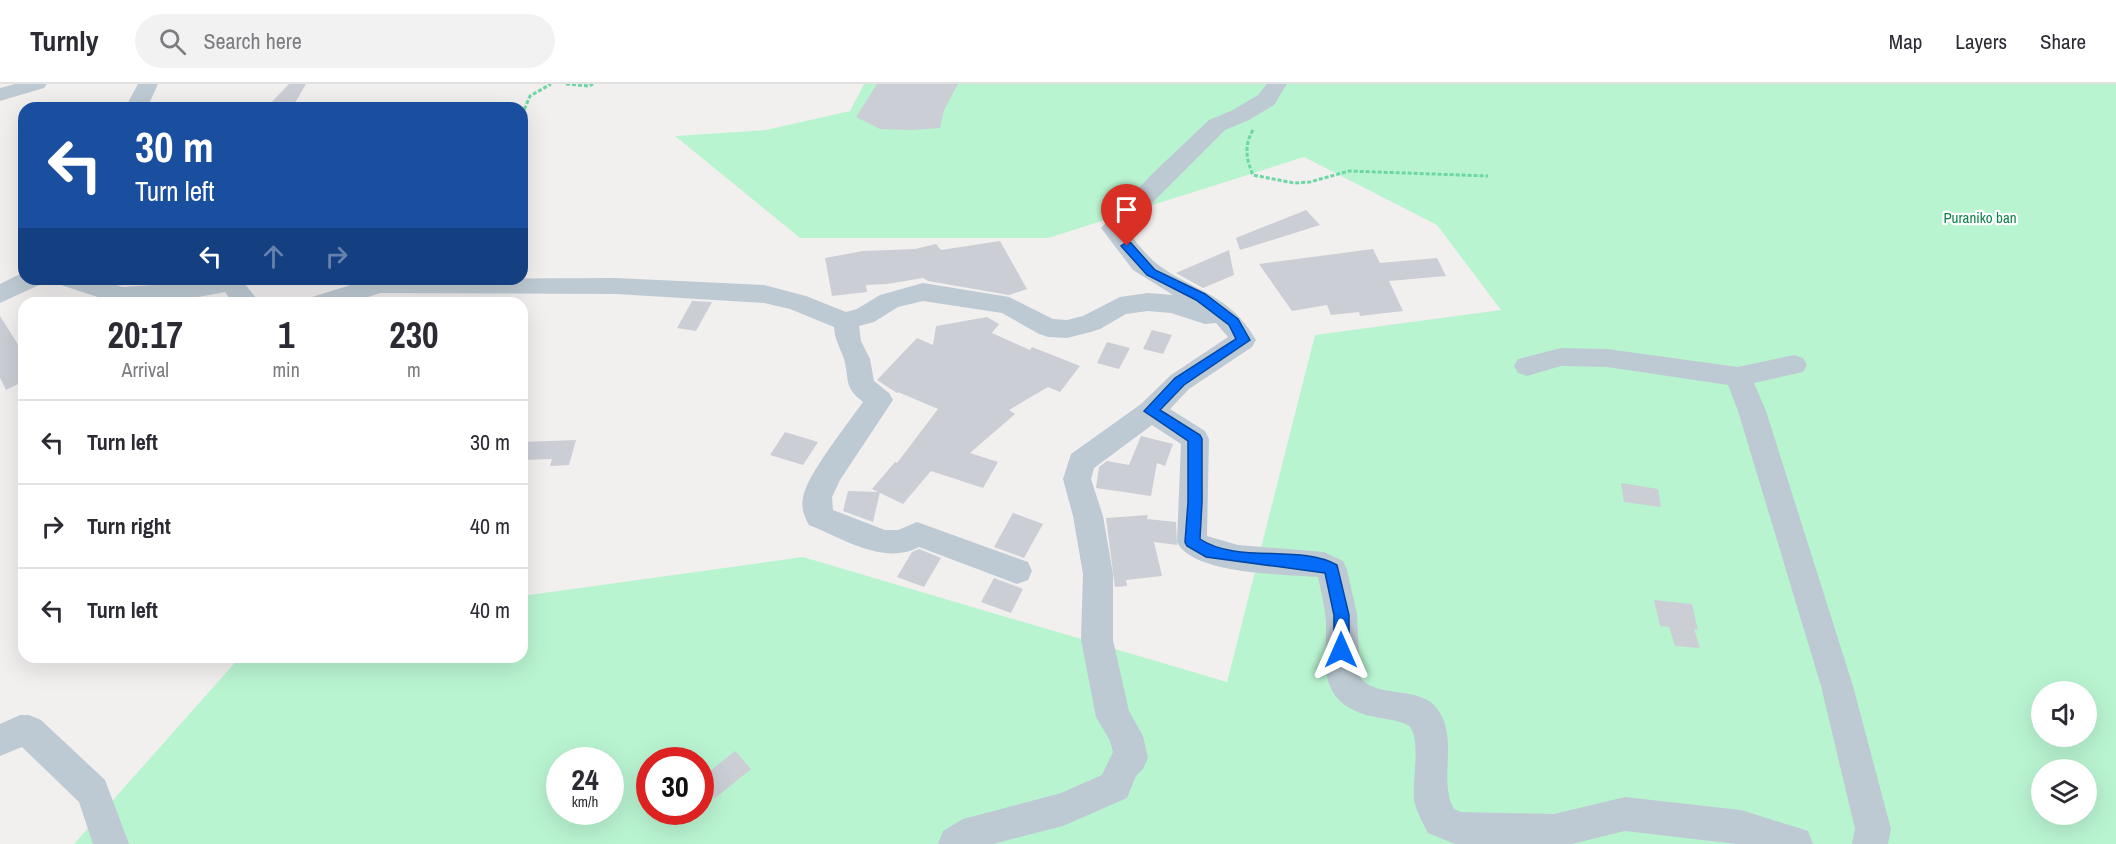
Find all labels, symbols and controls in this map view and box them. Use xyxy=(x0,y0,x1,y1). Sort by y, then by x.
search box xyxy=(135,14,555,68)
text: Turnly xyxy=(30,22,99,60)
icon: search xyxy=(156,25,189,58)
text: Search here xyxy=(204,26,302,56)
text: Map xyxy=(1889,27,1922,56)
text: Layers xyxy=(1955,27,2007,56)
text: Share xyxy=(2040,27,2086,56)
text: 30 m xyxy=(135,119,214,175)
icon: left xyxy=(36,126,114,204)
text: Turn left xyxy=(135,173,214,209)
pin xyxy=(1101,184,1152,246)
icon: arrive xyxy=(1110,193,1143,226)
park label: Puraniko ban xyxy=(1943,207,2017,228)
icon: left xyxy=(194,240,227,273)
icon: ahead xyxy=(257,240,290,273)
icon: right xyxy=(320,240,353,273)
text: 20:17 xyxy=(107,311,183,359)
text: 1 xyxy=(278,311,294,359)
text: 230 xyxy=(389,311,439,359)
text: Arrival xyxy=(122,356,169,383)
text: min xyxy=(272,356,300,383)
text: m xyxy=(407,356,421,383)
icon: left xyxy=(36,426,69,459)
text: Turn left xyxy=(87,427,158,457)
text: 30 m xyxy=(470,427,510,457)
icon: right xyxy=(36,510,69,543)
text: Turn right xyxy=(87,511,171,541)
text: 40 m xyxy=(470,511,510,541)
icon: left xyxy=(36,594,69,627)
text: Turn left xyxy=(87,595,158,625)
text: 40 m xyxy=(470,595,510,625)
position arrow xyxy=(1309,618,1373,682)
map controls xyxy=(2031,681,2097,825)
button: sound xyxy=(2031,681,2097,747)
speed limit sign: 30 xyxy=(636,747,714,825)
text: 24 xyxy=(571,759,599,799)
button: layers xyxy=(2031,759,2097,825)
text: km/h xyxy=(572,791,598,812)

